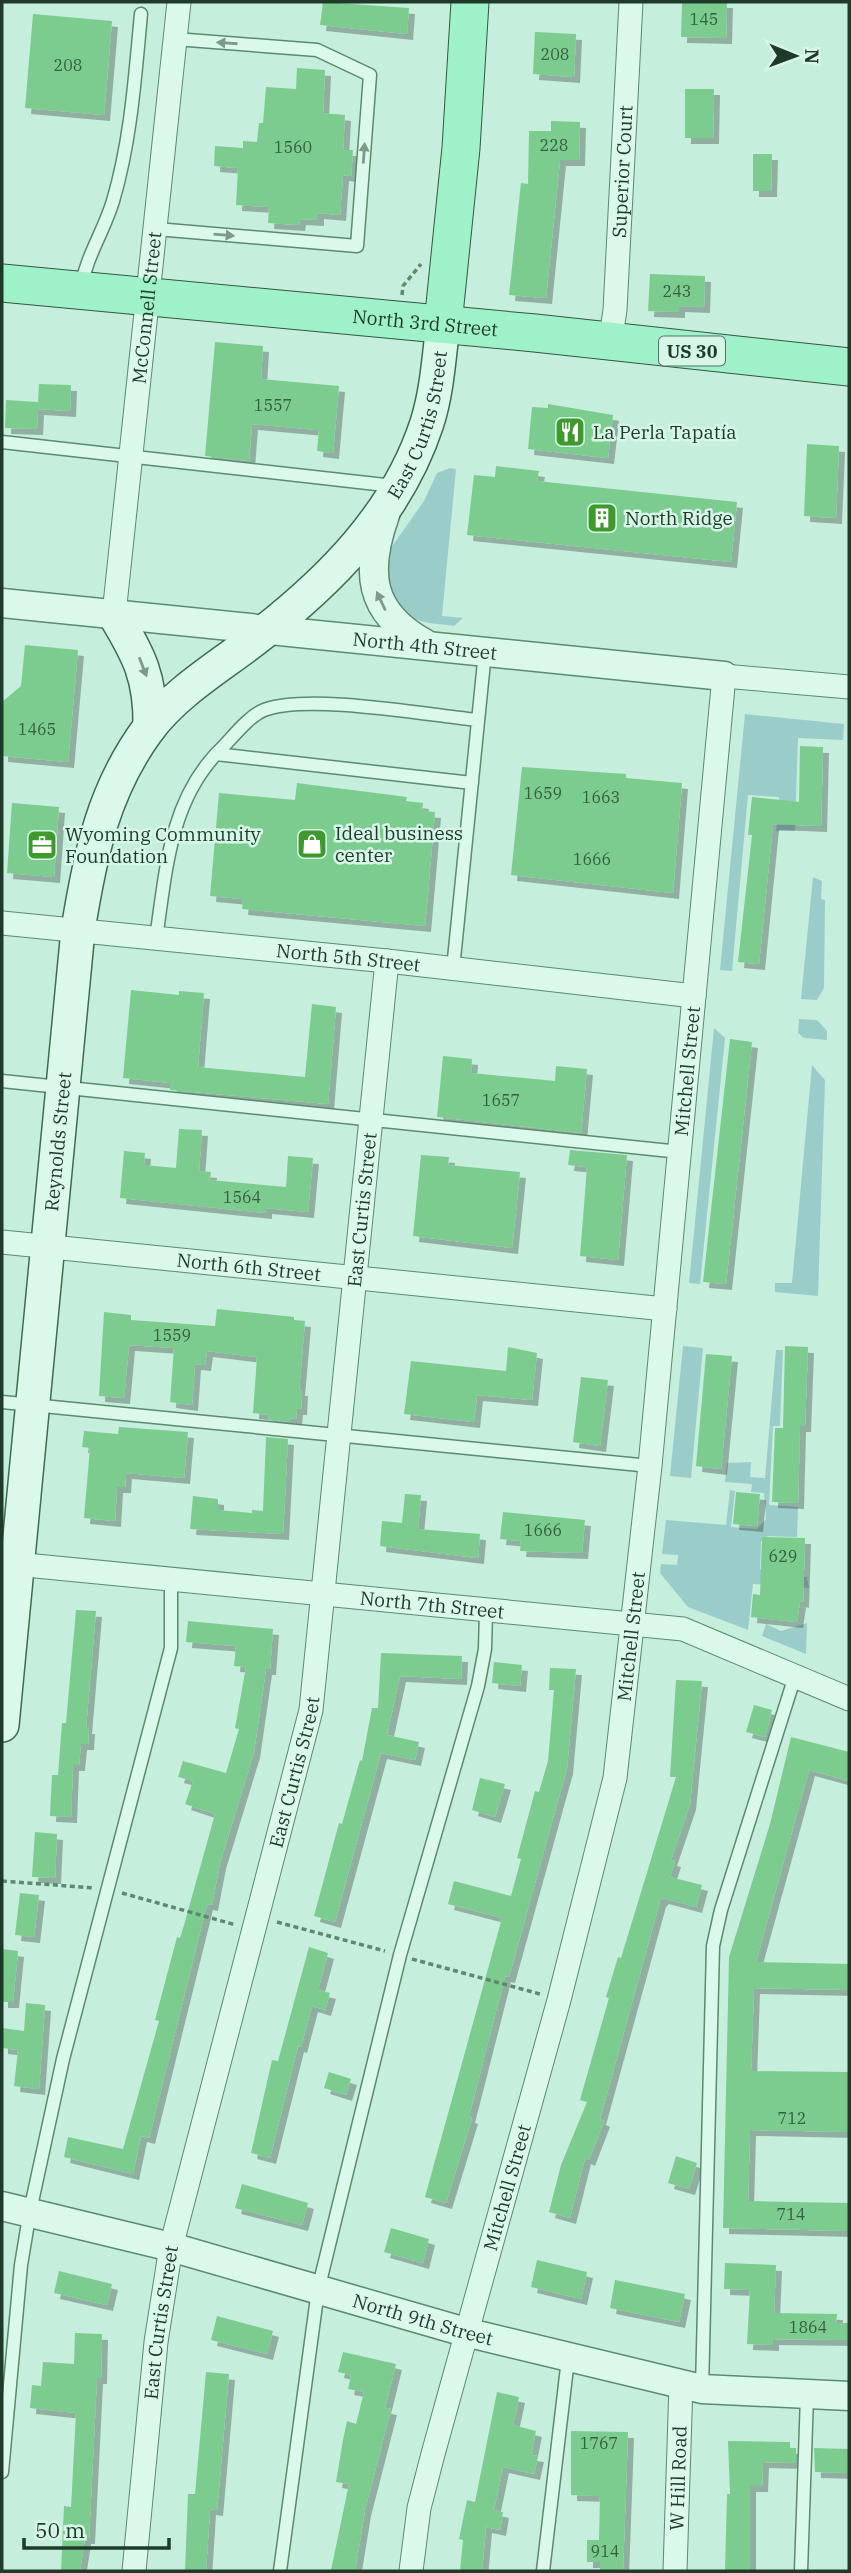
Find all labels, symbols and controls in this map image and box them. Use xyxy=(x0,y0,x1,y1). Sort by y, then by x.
house number: 145 xyxy=(690,9,718,29)
north arrow xyxy=(760,21,830,91)
one-way arrow xyxy=(216,37,238,48)
house number: 208 xyxy=(541,44,569,64)
text: N xyxy=(800,49,824,64)
house number: 208 xyxy=(54,55,82,75)
street label: Superior Court xyxy=(607,104,638,239)
house number: 228 xyxy=(540,135,568,155)
house number: 1560 xyxy=(274,137,312,157)
one-way arrow xyxy=(359,141,370,163)
street label: McConnell Street xyxy=(127,230,167,385)
one-way arrow xyxy=(213,230,235,241)
house number: 243 xyxy=(663,281,691,301)
street label: North 3rd Street xyxy=(351,304,499,341)
road number: US 30 xyxy=(659,337,725,366)
street label: East Curtis Street xyxy=(382,349,452,503)
house number: 1557 xyxy=(254,395,292,415)
restaurant icon: La Perla Tapatía xyxy=(553,415,587,449)
place label: La Perla Tapatía xyxy=(593,420,737,444)
building icon: North Ridge xyxy=(585,501,619,535)
place label: North Ridge xyxy=(625,506,733,530)
one-way arrow xyxy=(375,591,387,611)
street label: North 4th Street xyxy=(352,627,498,665)
one-way arrow xyxy=(138,657,149,678)
house number: 1465 xyxy=(18,719,56,739)
house number: 1659 xyxy=(524,783,562,803)
house number: 1663 xyxy=(582,787,620,807)
place label: Ideal business center xyxy=(335,821,463,867)
place label: Wyoming Community Foundation xyxy=(65,822,262,868)
shop icon: Ideal business center xyxy=(295,827,329,861)
office icon: Wyoming Community Foundation xyxy=(25,828,59,862)
house number: 1666 xyxy=(573,849,611,869)
street label: North 5th Street xyxy=(275,938,422,977)
street label: Mitchell Street xyxy=(669,1005,705,1137)
street label: Reynolds Street xyxy=(39,1071,76,1212)
house number: 1657 xyxy=(482,1090,520,1110)
street label: East Curtis Street xyxy=(342,1131,382,1288)
house number: 1564 xyxy=(223,1187,261,1207)
street label: North 6th Street xyxy=(175,1248,322,1286)
house number: 1559 xyxy=(153,1325,191,1345)
house number: 1666 xyxy=(524,1520,562,1540)
house number: 629 xyxy=(769,1546,797,1566)
street label: Mitchell Street xyxy=(612,1570,650,1702)
street label: North 7th Street xyxy=(359,1586,506,1624)
street label: East Curtis Street xyxy=(264,1695,324,1850)
house number: 712 xyxy=(778,2108,806,2128)
street label: Mitchell Street xyxy=(478,2121,536,2253)
house number: 714 xyxy=(777,2204,805,2224)
street label: East Curtis Street xyxy=(139,2243,183,2401)
street label: North 9th Street xyxy=(350,2288,496,2350)
house number: 1864 xyxy=(789,2317,827,2337)
street label: W Hill Road xyxy=(664,2425,692,2531)
house number: 1767 xyxy=(580,2433,618,2453)
scale bar xyxy=(24,2506,170,2550)
text: 50 m xyxy=(35,2516,85,2544)
house number: 914 xyxy=(591,2541,619,2561)

